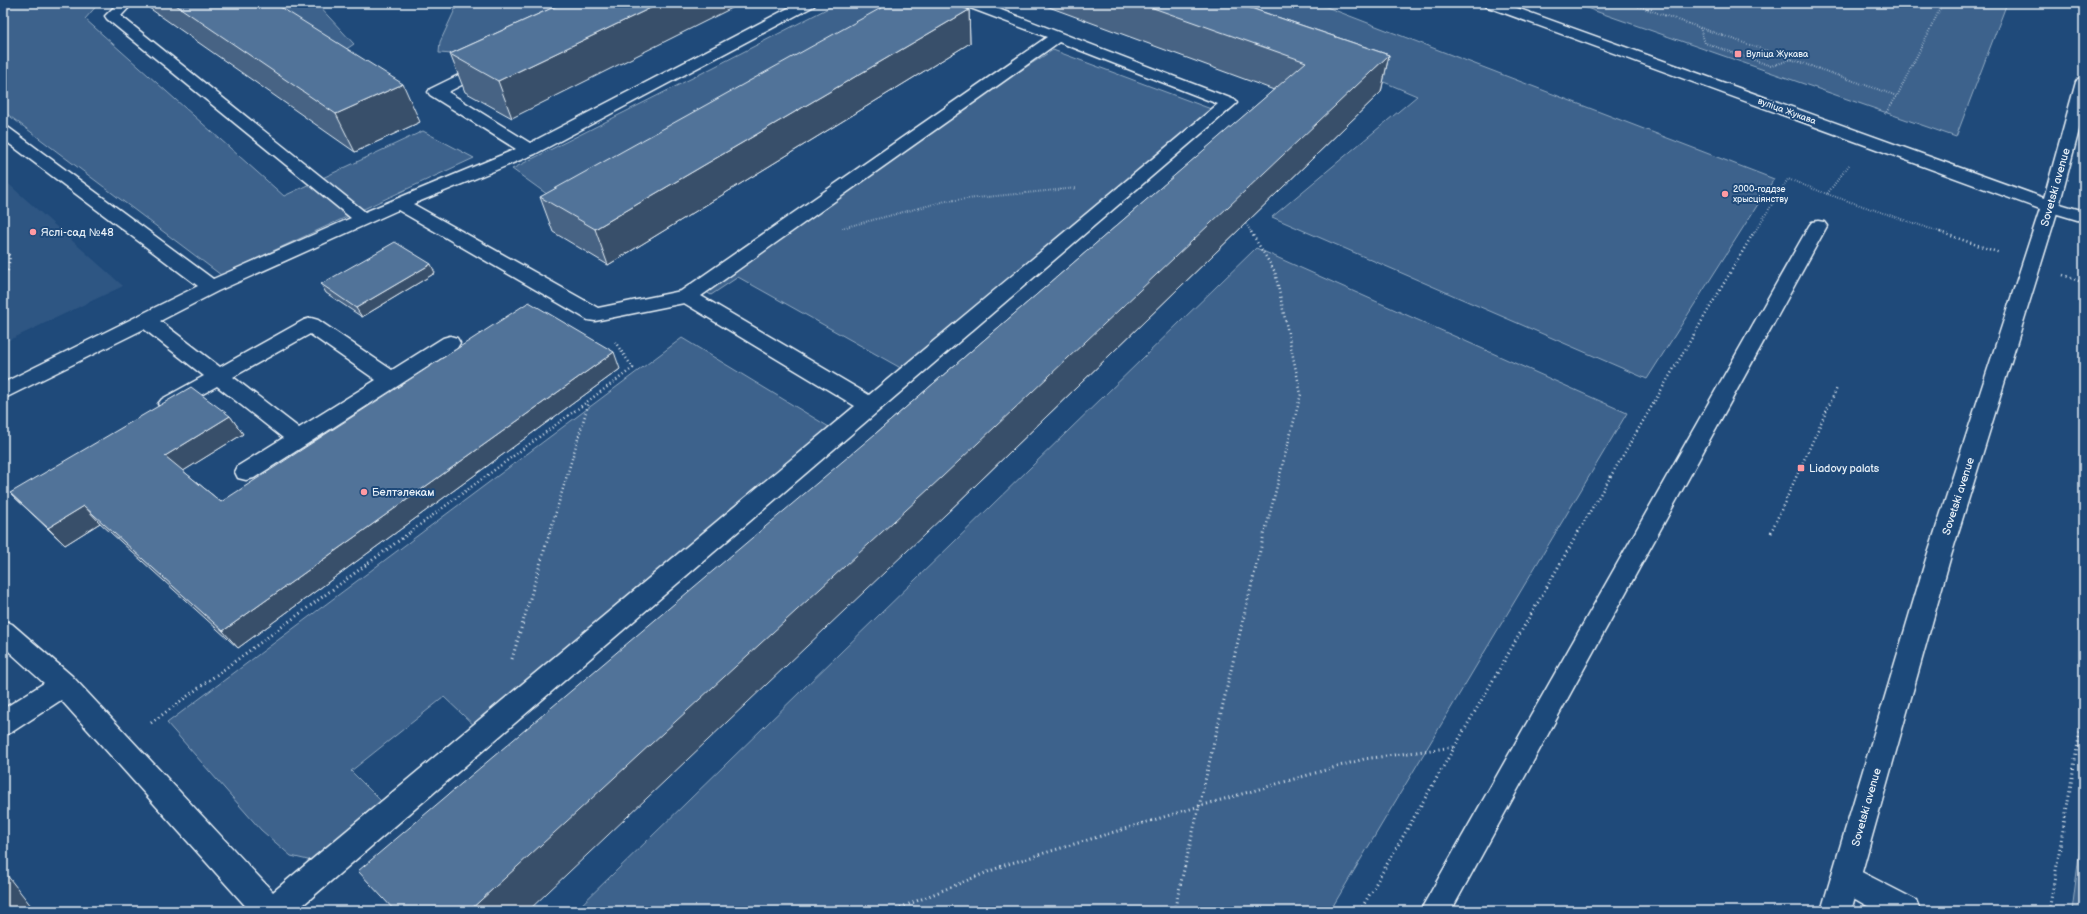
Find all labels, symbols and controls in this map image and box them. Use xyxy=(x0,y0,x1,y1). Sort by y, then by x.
marker: Вуліца Жукава xyxy=(1733,49,1743,59)
place label: Вуліца Жукава xyxy=(1746,49,1809,60)
street label: вуліца Жукава xyxy=(1756,96,1818,127)
street label: Sovetski avenue xyxy=(2038,146,2073,228)
place label: 2000-годдзе хрысціянству xyxy=(1733,184,1789,205)
marker: 2000-годдзе хрысціянству xyxy=(1720,189,1730,199)
place label: Яслі-сад №48 xyxy=(41,226,114,239)
marker: Яслі-сад №48 xyxy=(28,227,38,237)
street label: Sovetski avenue xyxy=(1940,455,1977,537)
place label: Liadovy palats xyxy=(1809,462,1880,475)
marker: Liadovy palats xyxy=(1796,463,1806,473)
place label: Белтэлекам xyxy=(372,486,434,499)
marker: Белтэлекам xyxy=(359,487,369,497)
street label: Sovetski avenue xyxy=(1849,766,1884,848)

